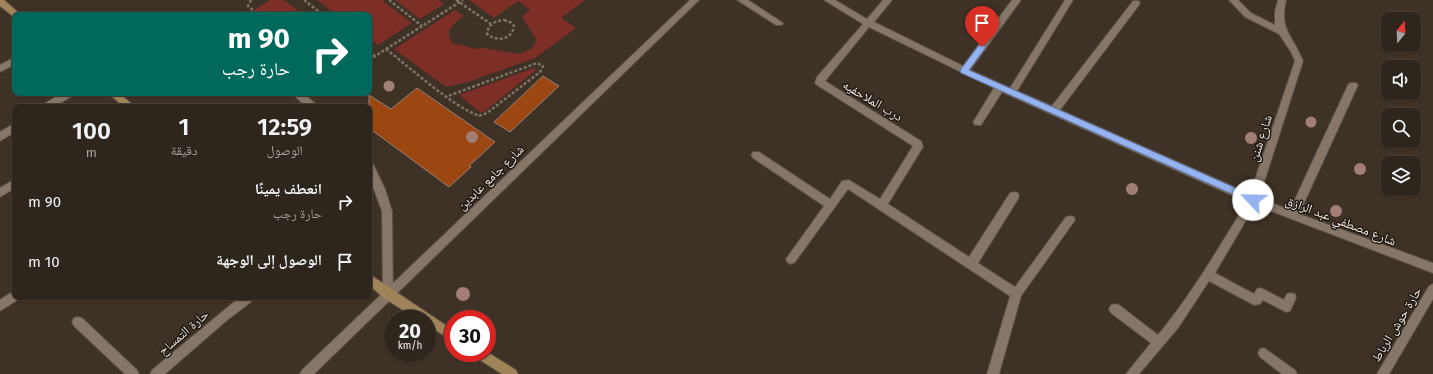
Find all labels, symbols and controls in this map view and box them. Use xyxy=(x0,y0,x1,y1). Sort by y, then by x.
pin xyxy=(965,6,999,47)
icon: arrive xyxy=(971,12,993,34)
north arrow xyxy=(1381,12,1421,52)
map controls xyxy=(1381,12,1421,196)
text: 90 m xyxy=(228,22,290,55)
icon: right xyxy=(304,28,356,80)
text: حارة رجب xyxy=(222,58,290,80)
button: sound xyxy=(1381,60,1421,100)
street label: درب الملاحفيه xyxy=(840,77,905,125)
button: search xyxy=(1381,108,1421,148)
text: 1 xyxy=(179,113,190,141)
text: 12:59 xyxy=(257,113,312,141)
street label: شارع شنن xyxy=(1246,113,1277,164)
text: 100 xyxy=(72,117,111,145)
street label: شارع جامع عابدين xyxy=(454,142,528,214)
text: دقيقة xyxy=(171,143,197,158)
text: الوصول xyxy=(267,143,303,158)
text: m xyxy=(86,145,97,160)
button: layers xyxy=(1381,156,1421,196)
position arrow xyxy=(1232,179,1274,221)
text: انعطف يمينًا xyxy=(255,180,322,198)
icon: right xyxy=(334,191,356,213)
street label: شارع مصطفي عبد الرازق xyxy=(1282,192,1398,252)
text: 90 m xyxy=(28,193,61,211)
text: حارة رجب xyxy=(273,206,322,221)
text: الوصول إلى الوجهة xyxy=(216,251,322,269)
icon: arrive xyxy=(334,251,356,273)
text: 10 m xyxy=(28,253,60,271)
street label: حارة حوش الرباط xyxy=(1368,284,1425,365)
street label: حارة التمساح xyxy=(155,307,213,360)
speed limit sign: 30 xyxy=(444,310,496,362)
text: 20 xyxy=(399,319,421,343)
text: km/h xyxy=(398,340,422,352)

